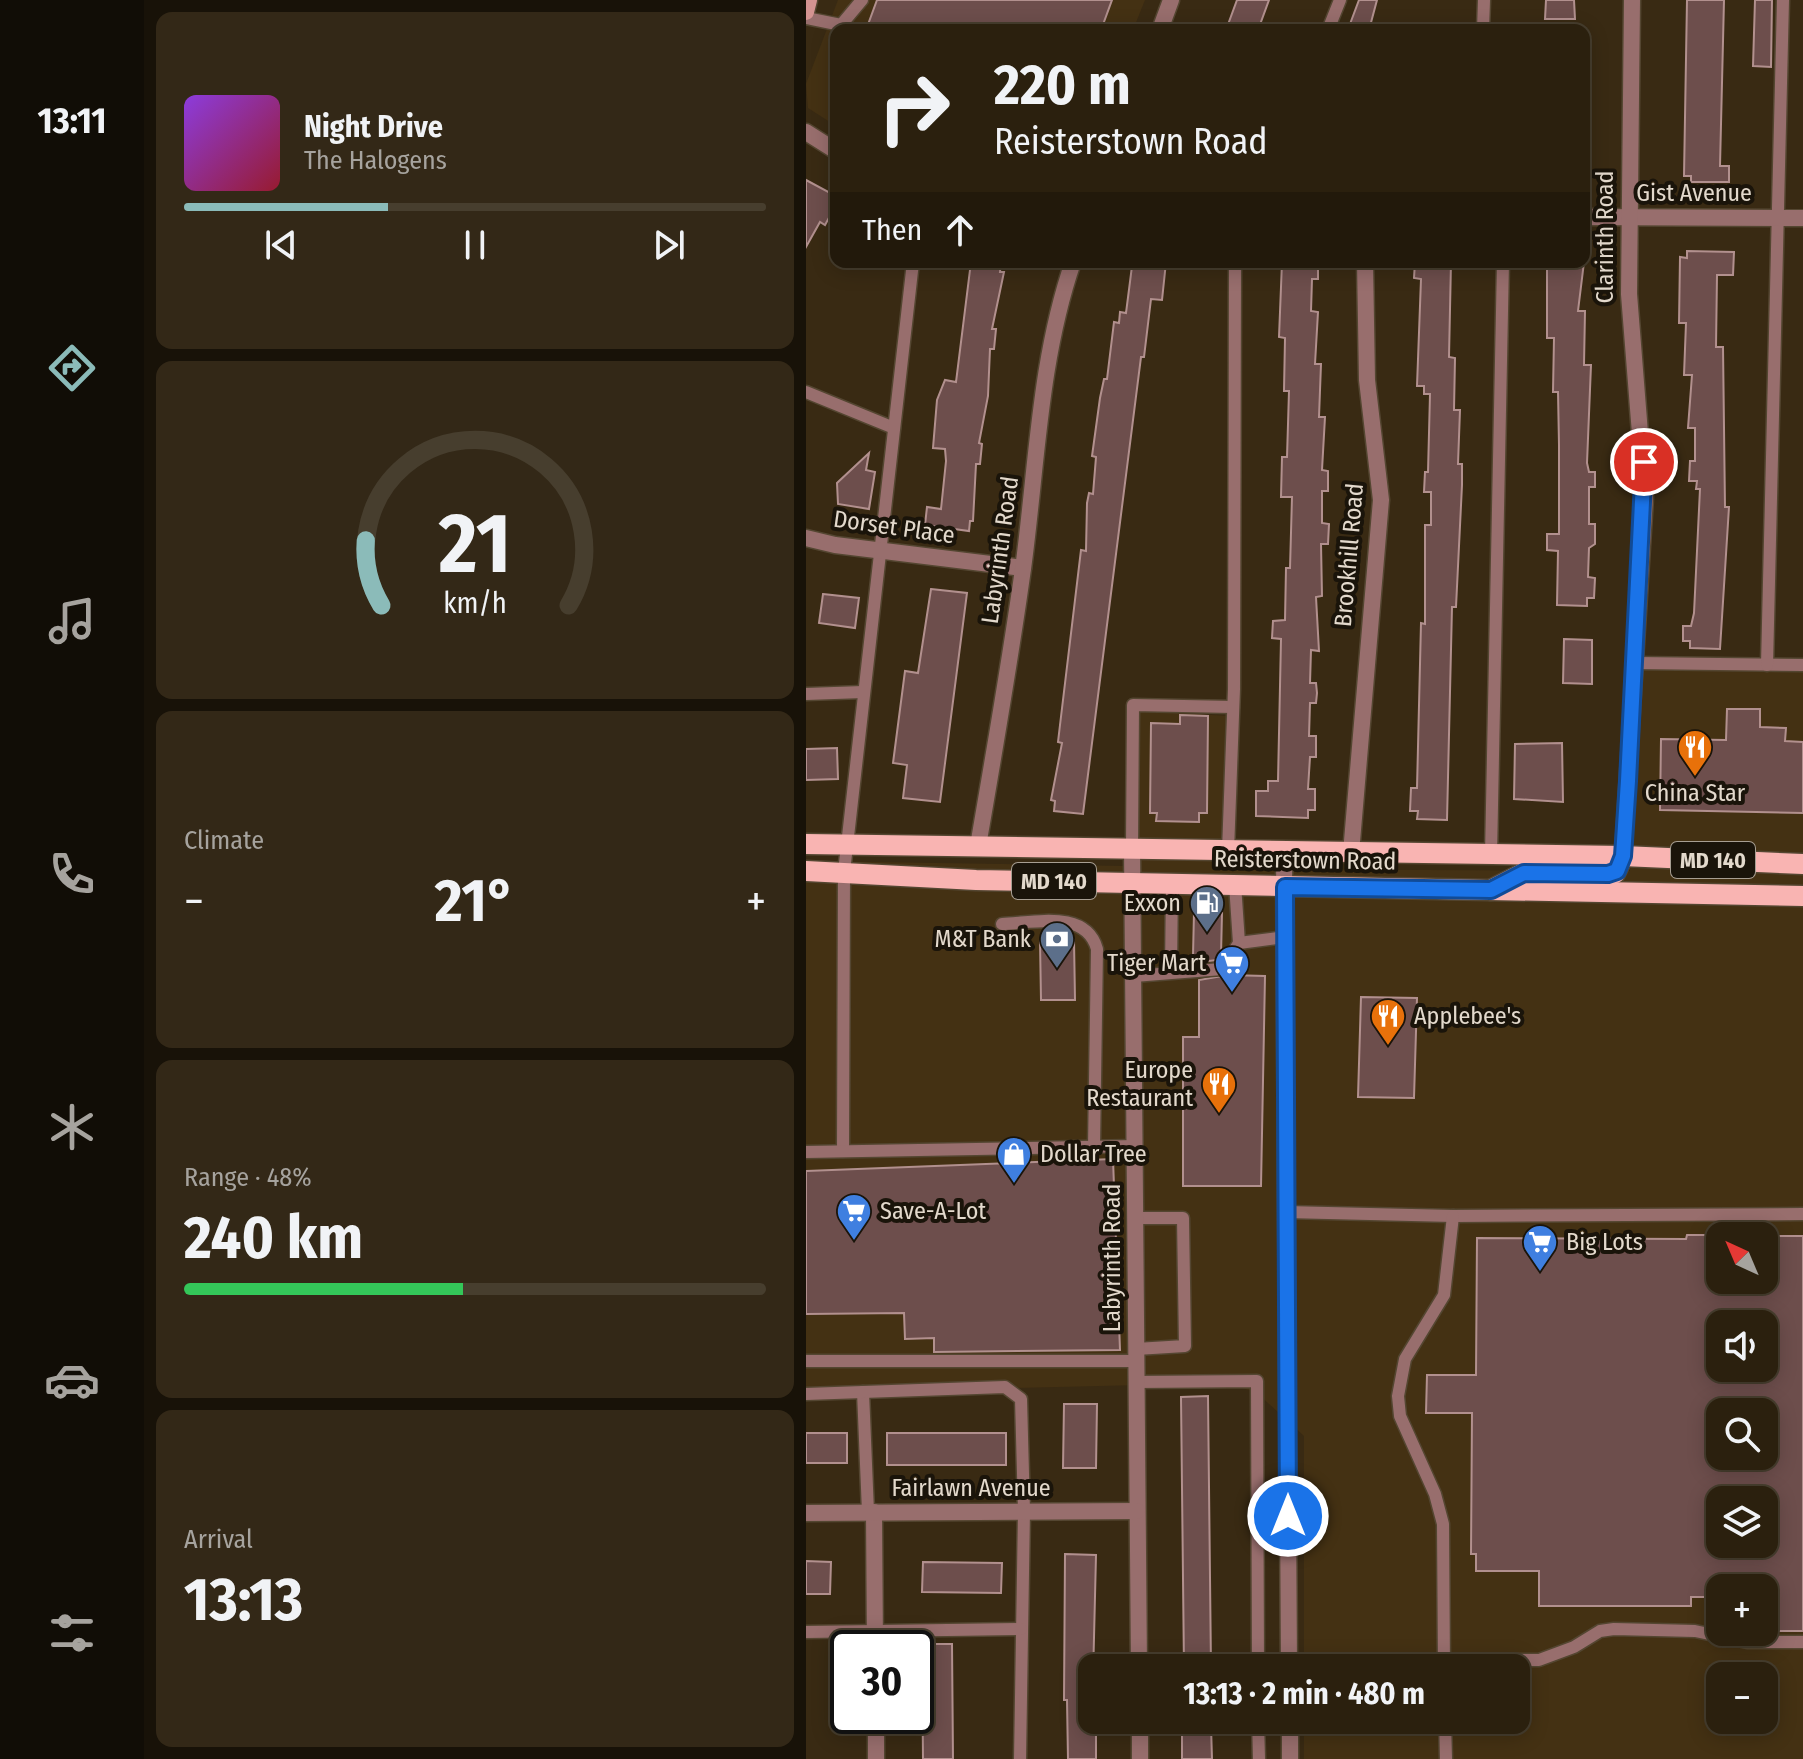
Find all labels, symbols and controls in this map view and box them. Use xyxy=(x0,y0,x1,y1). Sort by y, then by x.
text: 220 m xyxy=(994,52,1131,119)
icon: right xyxy=(862,56,966,160)
text: 13:11 xyxy=(37,99,107,143)
text: Night Drive xyxy=(304,109,443,145)
text: Reisterstown Road xyxy=(994,120,1268,164)
text: The Halogens xyxy=(304,145,447,176)
street label: Clarinth Road xyxy=(1591,171,1619,303)
street label: Gist Avenue xyxy=(1636,179,1752,207)
icon: ahead xyxy=(938,208,982,252)
text: Then xyxy=(862,212,922,248)
icon: previous xyxy=(259,223,303,267)
icon: pause xyxy=(453,223,497,267)
icon: next xyxy=(647,223,691,267)
icon: directions xyxy=(44,340,100,396)
pin xyxy=(1610,428,1678,496)
icon: arrive xyxy=(1622,440,1666,484)
street label: Labyrinth Road xyxy=(976,474,1024,626)
street label: Brookhill Road xyxy=(1329,482,1369,628)
text: 21 xyxy=(438,494,511,594)
street label: Dorset Place xyxy=(832,505,956,549)
text: km/h xyxy=(443,586,507,621)
icon: music xyxy=(44,593,100,649)
restaurant icon: China Star xyxy=(1676,728,1714,778)
place label: China Star xyxy=(1645,779,1746,807)
text: Climate xyxy=(184,825,264,856)
road number: MD 140 xyxy=(1671,842,1755,878)
street label: Reisterstown Road xyxy=(1214,844,1396,876)
icon: phone xyxy=(44,846,100,902)
road number: MD 140 xyxy=(1012,863,1096,899)
text: 21° xyxy=(435,865,515,937)
text: − xyxy=(184,875,204,928)
text: + xyxy=(746,875,766,928)
fuel station icon: Exxon xyxy=(1188,884,1226,934)
place label: Exxon xyxy=(1124,889,1181,917)
bank icon: M&T Bank xyxy=(1038,920,1076,970)
place label: M&T Bank xyxy=(934,925,1032,953)
supermarket icon: Tiger Mart xyxy=(1213,944,1251,994)
place label: Tiger Mart xyxy=(1107,949,1206,977)
restaurant icon: Applebee's xyxy=(1369,997,1407,1047)
place label: Applebee's xyxy=(1414,1002,1521,1030)
place label: Europe Restaurant xyxy=(1086,1056,1193,1112)
restaurant icon: Europe Restaurant xyxy=(1200,1065,1238,1115)
icon: climate xyxy=(44,1099,100,1155)
shop icon: Dollar Tree xyxy=(995,1135,1033,1185)
place label: Dollar Tree xyxy=(1040,1140,1147,1168)
text: Range · 48% xyxy=(184,1162,312,1193)
street label: Labyrinth Road xyxy=(1098,1184,1126,1332)
supermarket icon: Save-A-Lot xyxy=(835,1192,873,1242)
place label: Save-A-Lot xyxy=(880,1197,986,1225)
text: 240 km xyxy=(184,1202,363,1274)
north arrow xyxy=(1706,1222,1778,1294)
map controls xyxy=(1706,1222,1778,1734)
supermarket icon: Big Lots xyxy=(1521,1223,1559,1273)
place label: Big Lots xyxy=(1566,1228,1643,1256)
button: sound xyxy=(1706,1310,1778,1382)
icon: car xyxy=(44,1352,100,1408)
button: search xyxy=(1706,1398,1778,1470)
street label: Fairlawn Avenue xyxy=(891,1474,1051,1502)
position arrow xyxy=(1246,1474,1330,1558)
button: layers xyxy=(1706,1486,1778,1558)
text: Arrival xyxy=(184,1524,253,1555)
text: 13:13 xyxy=(184,1564,303,1636)
button: + xyxy=(1706,1574,1778,1646)
icon: filters xyxy=(44,1605,100,1661)
speed limit sign: 30 xyxy=(830,1630,934,1734)
button: − xyxy=(1706,1662,1778,1734)
text: 13:13 · 2 min · 480 m xyxy=(1183,1676,1425,1712)

